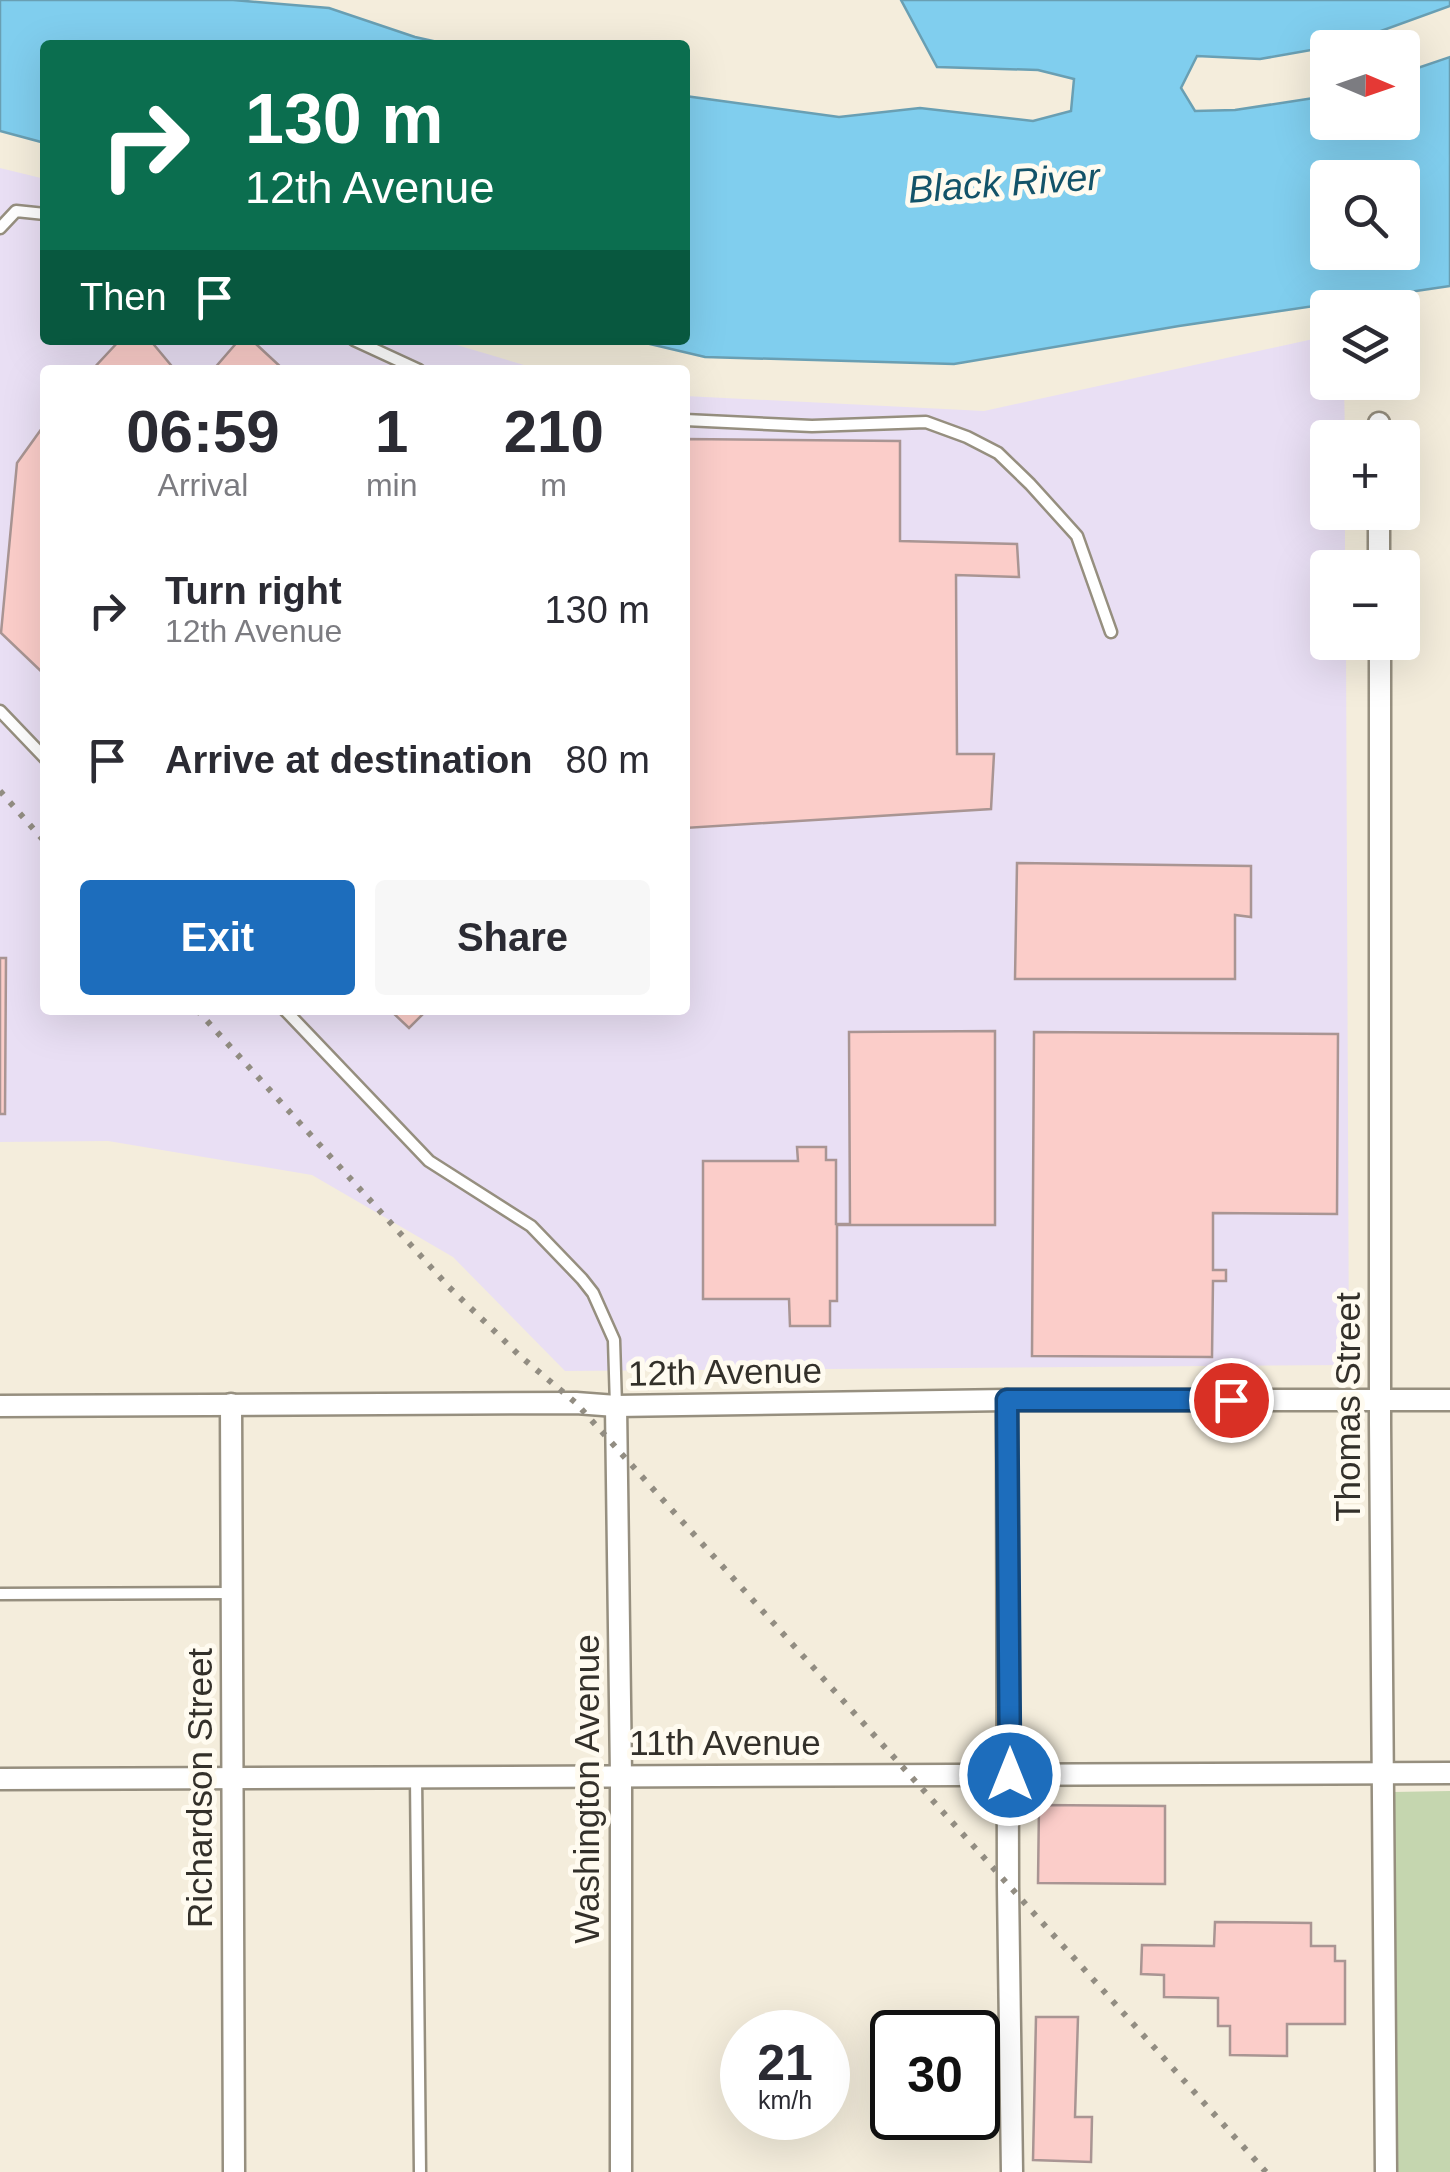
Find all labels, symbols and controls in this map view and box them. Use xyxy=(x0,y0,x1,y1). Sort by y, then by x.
north arrow xyxy=(1310,30,1420,140)
map controls xyxy=(1310,30,1420,660)
icon: right xyxy=(80,80,210,210)
text: 130 m xyxy=(245,80,443,158)
water label: Black River xyxy=(907,155,1103,211)
button: search xyxy=(1310,160,1420,270)
text: 12th Avenue xyxy=(245,162,494,213)
icon: arrive xyxy=(187,270,242,325)
text: Then xyxy=(80,276,167,318)
button: layers xyxy=(1310,290,1420,400)
text: 06:59 xyxy=(126,398,280,465)
text: 1 xyxy=(375,398,408,465)
text: 210 xyxy=(504,398,604,465)
button: + xyxy=(1310,420,1420,530)
text: Arrival xyxy=(158,467,248,503)
text: min xyxy=(366,467,417,503)
text: m xyxy=(540,467,567,503)
button: − xyxy=(1310,550,1420,660)
text: Turn right xyxy=(165,570,342,612)
icon: right xyxy=(80,583,135,638)
text: 130 m xyxy=(544,589,650,631)
text: 12th Avenue xyxy=(165,613,342,649)
icon: arrive xyxy=(80,733,135,788)
text: Arrive at destination xyxy=(165,739,532,781)
text: 80 m xyxy=(566,739,650,781)
button: Exit xyxy=(80,880,355,995)
button: Share xyxy=(375,880,650,995)
street label: Thomas Street xyxy=(1328,1292,1367,1522)
street label: 12th Avenue xyxy=(628,1350,822,1393)
pin xyxy=(1189,1358,1274,1443)
icon: arrive xyxy=(1204,1373,1259,1428)
street label: Washington Avenue xyxy=(567,1634,606,1944)
street label: Richardson Street xyxy=(180,1648,219,1928)
street label: 11th Avenue xyxy=(629,1723,821,1762)
position arrow xyxy=(958,1723,1062,1827)
speed limit sign: 30 xyxy=(870,2010,1000,2140)
text: 21 xyxy=(757,2035,813,2091)
text: km/h xyxy=(758,2086,812,2114)

